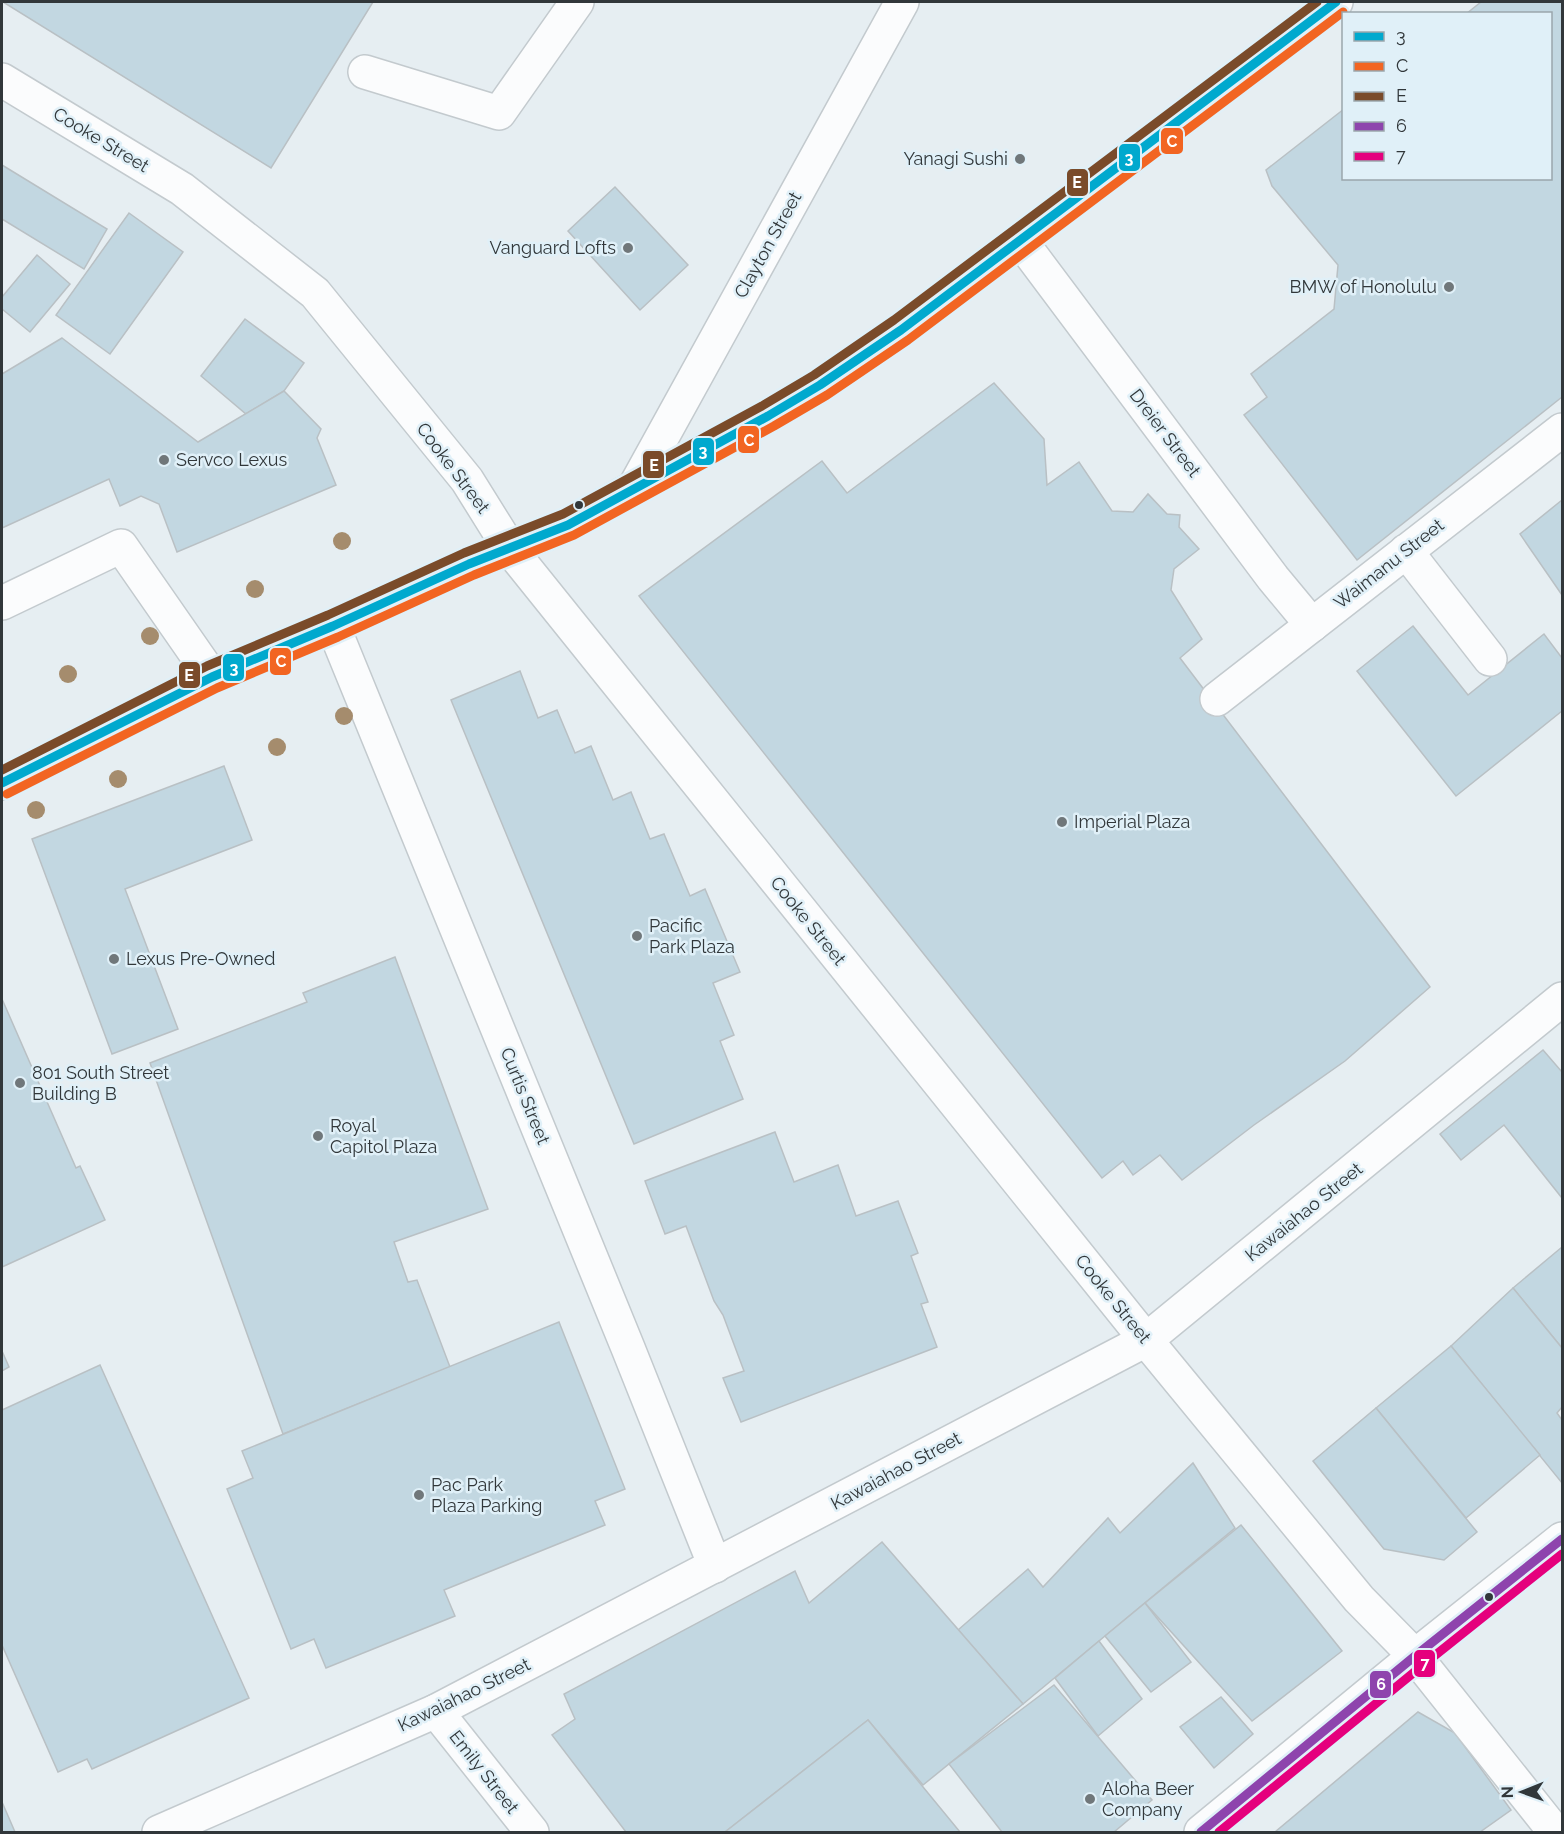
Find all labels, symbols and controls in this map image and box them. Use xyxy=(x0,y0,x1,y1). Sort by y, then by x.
legend xyxy=(1342,12,1552,180)
text: 3 xyxy=(1396,25,1406,46)
text: C xyxy=(1396,55,1408,76)
text: E xyxy=(1396,85,1407,106)
street label: Cooke Street xyxy=(50,103,153,176)
text: 6 xyxy=(1396,115,1407,136)
line badge: C xyxy=(1160,127,1184,155)
text: C xyxy=(1167,132,1178,151)
line badge: 3 xyxy=(1118,143,1141,172)
text: 7 xyxy=(1396,145,1406,166)
place label: Yanagi Sushi xyxy=(903,148,1008,169)
text: 3 xyxy=(1125,149,1134,168)
marker: Yanagi Sushi xyxy=(1013,152,1027,166)
line badge: E xyxy=(1066,168,1089,197)
text: E xyxy=(1072,173,1082,192)
street label: Clayton Street xyxy=(730,188,805,301)
place label: Vanguard Lofts xyxy=(489,237,616,258)
marker: Vanguard Lofts xyxy=(621,241,635,255)
place label: BMW of Honolulu xyxy=(1290,276,1437,297)
marker: BMW of Honolulu xyxy=(1442,280,1456,294)
street label: Dreier Street xyxy=(1126,385,1205,481)
street label: Cooke Street xyxy=(413,418,494,517)
line badge: C xyxy=(737,425,760,454)
text: C xyxy=(744,431,755,450)
line badge: 3 xyxy=(692,437,715,466)
text: 3 xyxy=(699,442,708,461)
place label: Servco Lexus xyxy=(176,449,287,470)
line badge: E xyxy=(642,450,665,479)
marker: Servco Lexus xyxy=(157,453,171,467)
text: E xyxy=(649,456,659,475)
unlabelled marker xyxy=(573,499,585,511)
street label: Waimanu Street xyxy=(1330,514,1448,613)
line badge: C xyxy=(269,647,292,676)
text: C xyxy=(276,652,287,671)
line badge: 3 xyxy=(222,653,245,682)
text: 3 xyxy=(230,659,239,678)
line badge: E xyxy=(178,661,201,689)
text: E xyxy=(184,666,194,685)
place label: Imperial Plaza xyxy=(1074,811,1190,832)
marker: Imperial Plaza xyxy=(1055,815,1069,829)
street label: Cooke Street xyxy=(766,872,850,969)
place label: Pacific Park Plaza xyxy=(649,915,735,957)
marker: Pacific Park Plaza xyxy=(630,929,644,943)
place label: Lexus Pre-Owned xyxy=(126,948,275,969)
marker: Lexus Pre-Owned xyxy=(107,952,121,966)
street label: Curtis Street xyxy=(497,1044,554,1147)
place label: 801 South Street Building B xyxy=(32,1062,169,1104)
marker: 801 South Street Building B xyxy=(13,1076,27,1090)
place label: Royal Capitol Plaza xyxy=(330,1115,437,1157)
marker: Royal Capitol Plaza xyxy=(311,1129,325,1143)
street label: Kawaiahao Street xyxy=(1241,1158,1366,1265)
street label: Cooke Street xyxy=(1071,1250,1155,1347)
street label: Kawaiahao Street xyxy=(827,1427,965,1514)
place label: Pac Park Plaza Parking xyxy=(431,1474,542,1516)
marker: Pac Park Plaza Parking xyxy=(412,1488,426,1502)
unlabelled marker xyxy=(1483,1591,1495,1603)
line badge: 7 xyxy=(1413,1649,1436,1678)
street label: Kawaiahao Street xyxy=(394,1653,533,1736)
text: 7 xyxy=(1421,1654,1430,1673)
line badge: 6 xyxy=(1369,1670,1392,1699)
text: 6 xyxy=(1376,1675,1386,1694)
street label: Emily Street xyxy=(445,1726,523,1817)
north arrow xyxy=(1492,1762,1552,1822)
place label: Aloha Beer Company xyxy=(1102,1778,1195,1820)
text: N xyxy=(1498,1786,1517,1799)
marker: Aloha Beer Company xyxy=(1083,1792,1097,1806)

